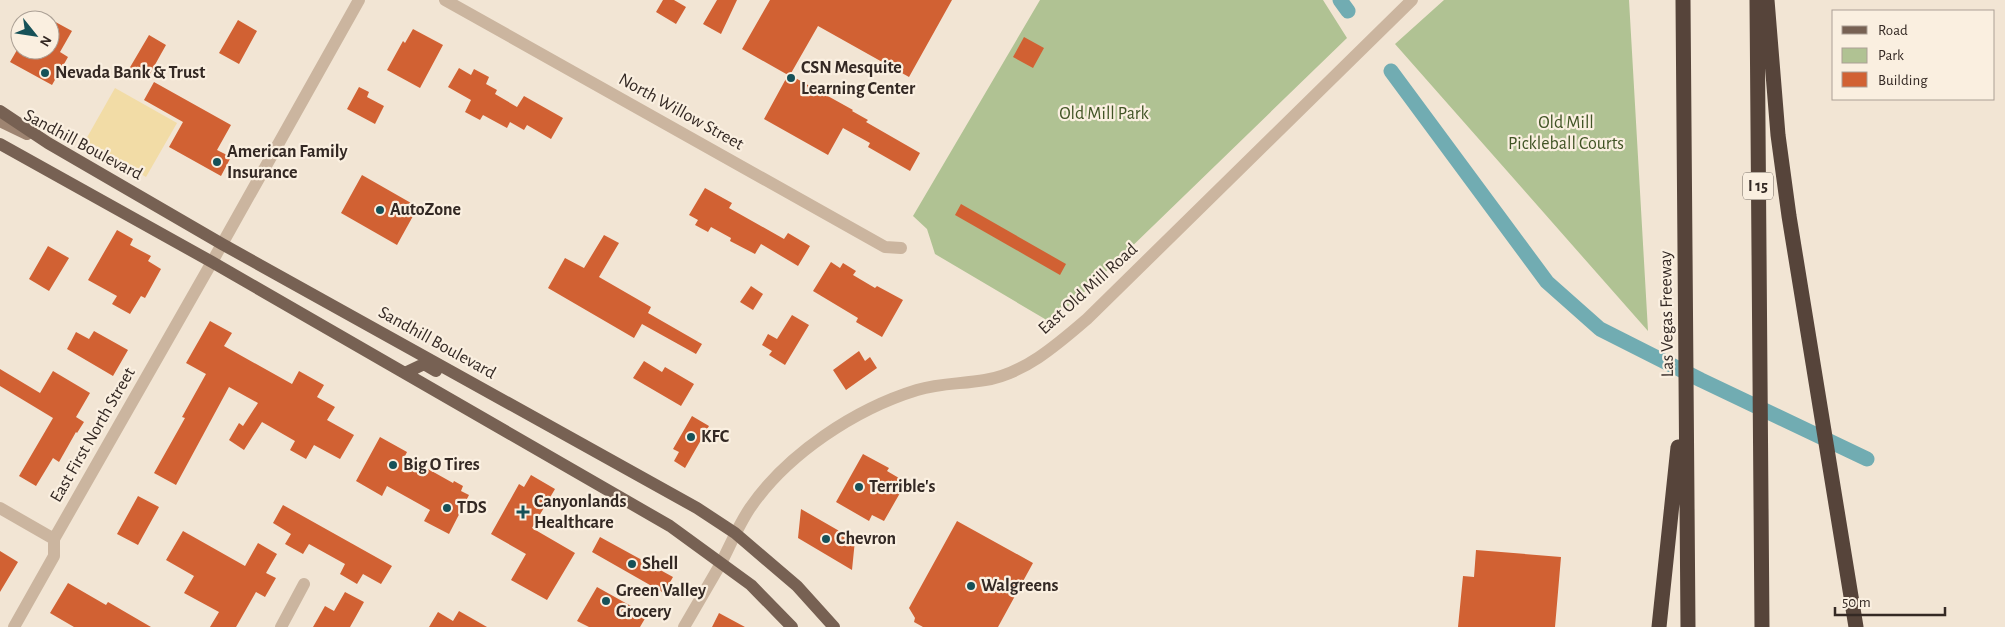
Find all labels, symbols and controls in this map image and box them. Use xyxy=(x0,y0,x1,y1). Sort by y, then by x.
north arrow xyxy=(10,10,60,60)
legend xyxy=(1832,10,1995,100)
text: Road xyxy=(1878,23,1908,38)
text: N xyxy=(37,33,54,49)
text: Park xyxy=(1878,48,1904,63)
place label: CSN Mesquite Learning Center xyxy=(801,59,916,98)
place label: Nevada Bank & Trust xyxy=(55,64,205,82)
marker: Nevada Bank & Trust xyxy=(39,67,51,79)
street label: North Willow Street xyxy=(615,70,747,154)
marker: CSN Mesquite Learning Center xyxy=(785,72,797,84)
text: Building xyxy=(1878,73,1928,88)
park label: Old Mill Park xyxy=(1059,105,1150,123)
street label: Sandhill Boulevard xyxy=(21,106,145,184)
park label: Old Mill Pickleball Courts xyxy=(1508,114,1624,153)
place label: American Family Insurance xyxy=(227,143,348,182)
marker: American Family Insurance xyxy=(211,156,223,168)
road number: I 15 xyxy=(1743,172,1773,200)
place label: AutoZone xyxy=(390,201,461,219)
marker: AutoZone xyxy=(374,204,386,216)
street label: East Old Mill Road xyxy=(1035,240,1141,338)
street label: Las Vegas Freeway xyxy=(1657,250,1677,377)
street label: Sandhill Boulevard xyxy=(375,303,499,383)
street label: East First North Street xyxy=(47,364,139,505)
place label: KFC xyxy=(701,428,730,446)
marker: KFC xyxy=(685,431,697,443)
place label: Big O Tires xyxy=(403,456,480,474)
marker: Big O Tires xyxy=(387,459,399,471)
place label: Terrible's xyxy=(869,478,936,496)
marker: Terrible's xyxy=(853,481,865,493)
place label: Canyonlands Healthcare xyxy=(534,493,627,532)
place label: TDS xyxy=(457,499,487,517)
marker: TDS xyxy=(441,502,453,514)
marker: Canyonlands Healthcare xyxy=(516,505,530,519)
place label: Chevron xyxy=(836,530,896,548)
marker: Chevron xyxy=(820,533,832,545)
place label: Shell xyxy=(642,555,678,573)
marker: Shell xyxy=(626,558,638,570)
place label: Walgreens xyxy=(981,577,1058,595)
marker: Walgreens xyxy=(965,580,977,592)
place label: Green Valley Grocery xyxy=(616,582,707,621)
scale bar xyxy=(1835,584,1945,616)
marker: Green Valley Grocery xyxy=(600,595,612,607)
text: 50 m xyxy=(1842,595,1871,610)

